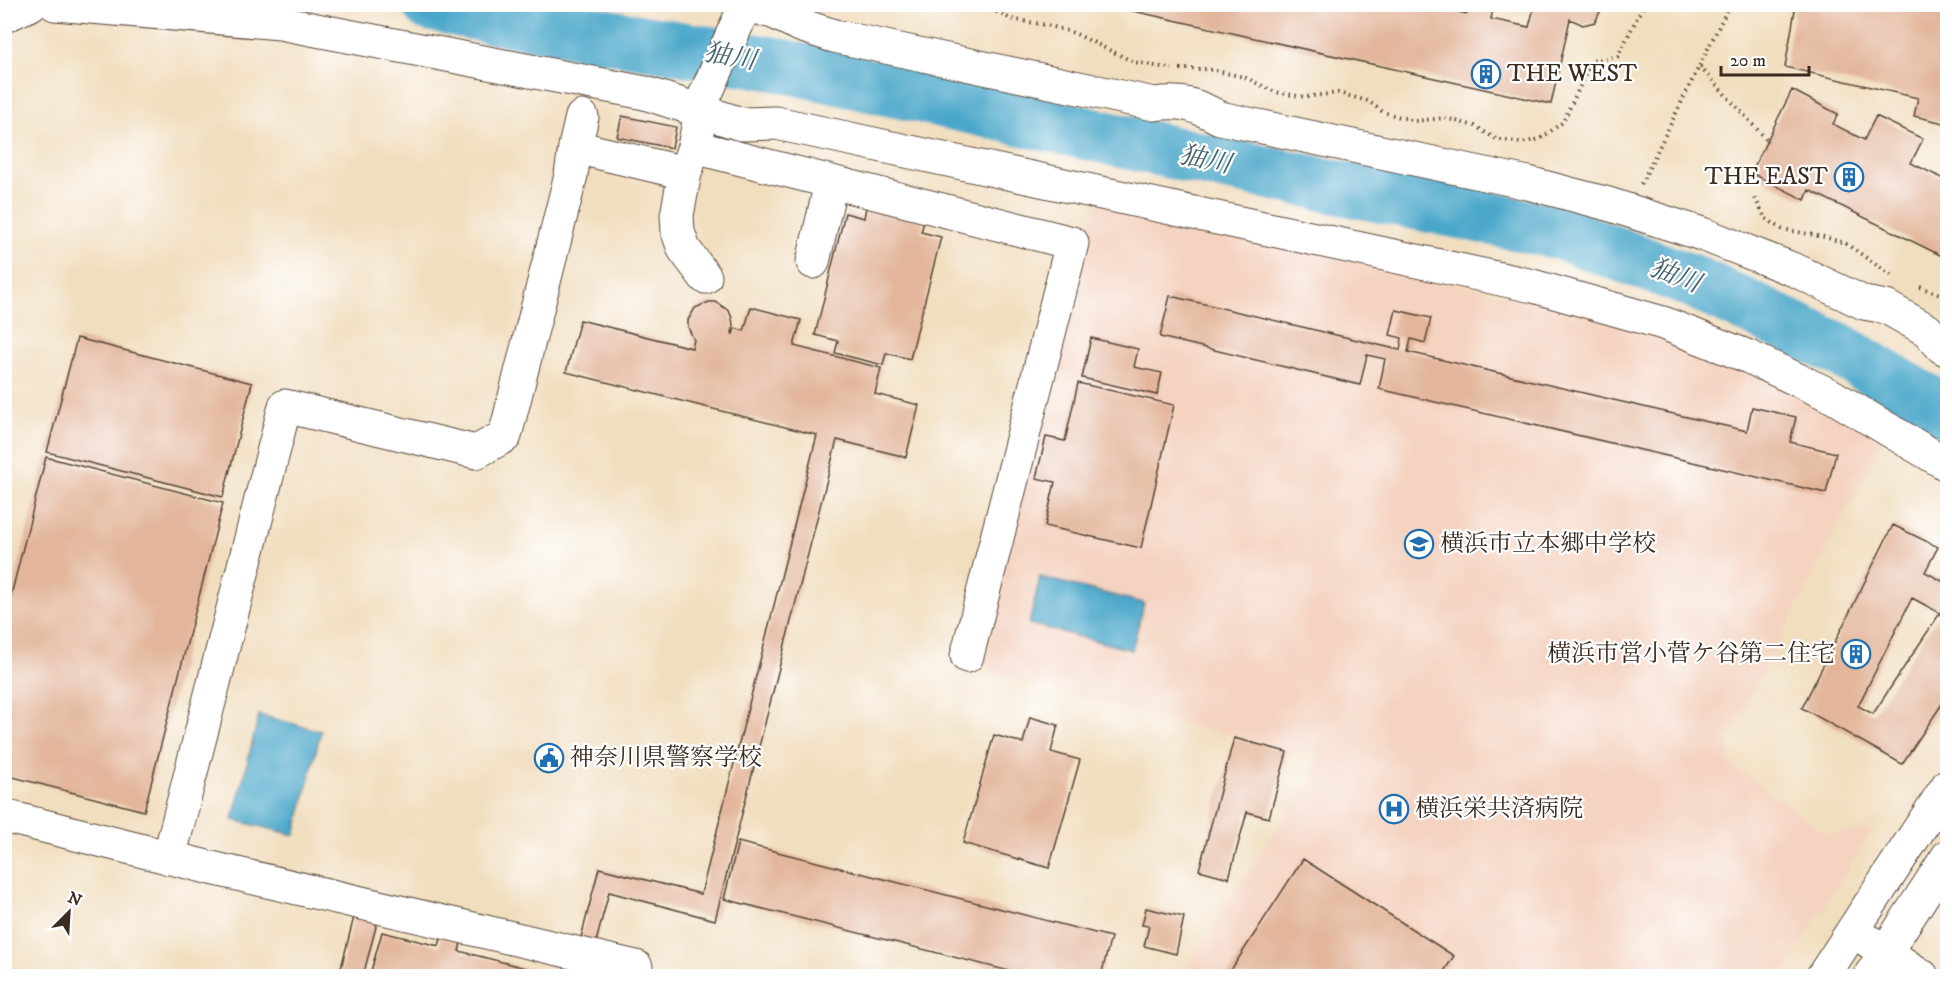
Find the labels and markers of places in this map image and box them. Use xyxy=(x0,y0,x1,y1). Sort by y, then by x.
building icon: THE WEST xyxy=(1470,58,1502,90)
place label: THE WEST xyxy=(1507,59,1637,89)
building icon: THE EAST xyxy=(1833,161,1865,193)
place label: THE EAST xyxy=(1704,162,1828,192)
school or university icon: 横浜市立本郷中学校 xyxy=(1403,528,1435,560)
place label: 横浜市立本郷中学校 xyxy=(1440,529,1656,559)
building icon: 横浜市営小菅ケ谷第二住宅 xyxy=(1840,638,1872,670)
place label: 横浜市営小菅ケ谷第二住宅 xyxy=(1547,639,1835,669)
public building icon: 神奈川県警察学校 xyxy=(533,742,565,774)
place label: 神奈川県警察学校 xyxy=(570,743,762,773)
hospital icon: 横浜栄共済病院 xyxy=(1378,793,1410,825)
place label: 横浜栄共済病院 xyxy=(1415,794,1583,824)

